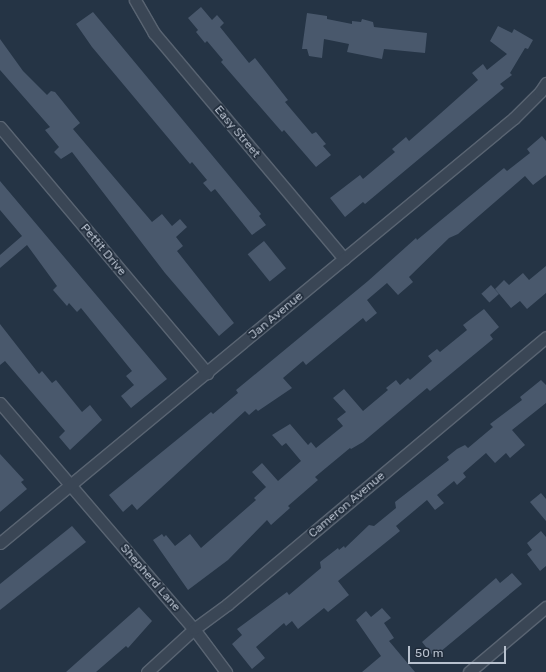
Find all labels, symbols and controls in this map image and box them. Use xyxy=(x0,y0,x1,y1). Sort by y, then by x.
street label: Easy Street xyxy=(211,103,263,161)
street label: Pettit Drive xyxy=(77,221,129,279)
street label: Jan Avenue xyxy=(246,289,306,343)
street label: Cameron Avenue xyxy=(306,469,388,541)
street label: Shepherd Lane xyxy=(117,541,183,615)
scale bar xyxy=(410,638,508,664)
text: 50 m xyxy=(415,646,443,660)

